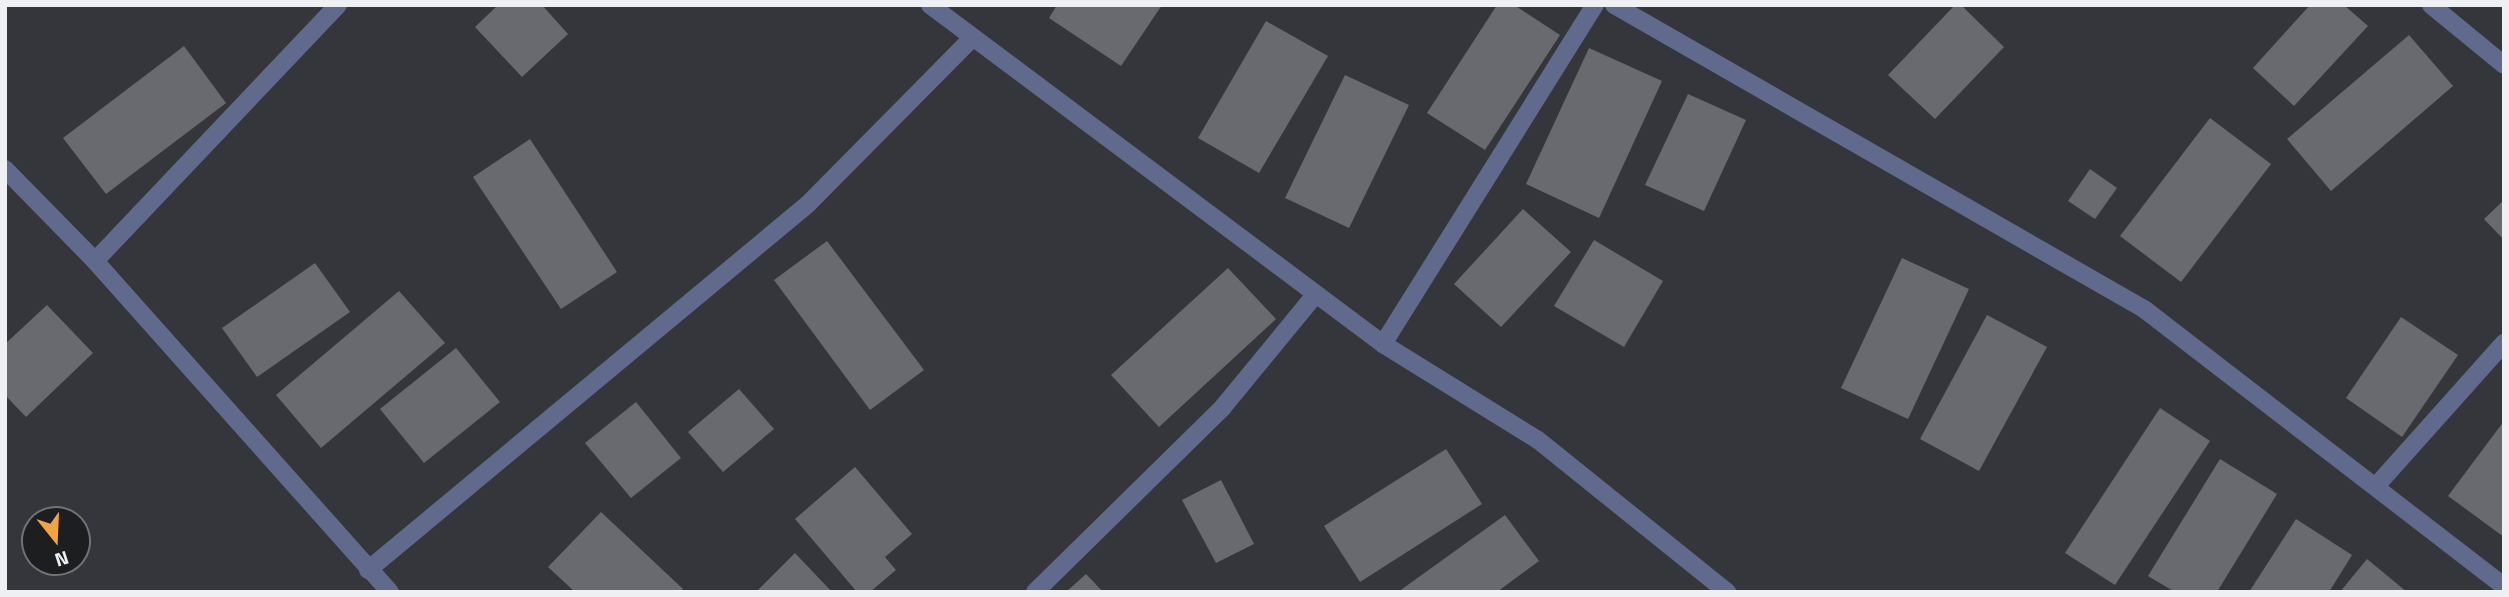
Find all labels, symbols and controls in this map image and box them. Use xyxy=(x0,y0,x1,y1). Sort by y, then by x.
north arrow xyxy=(21,506,91,576)
text: N xyxy=(51,544,73,575)

